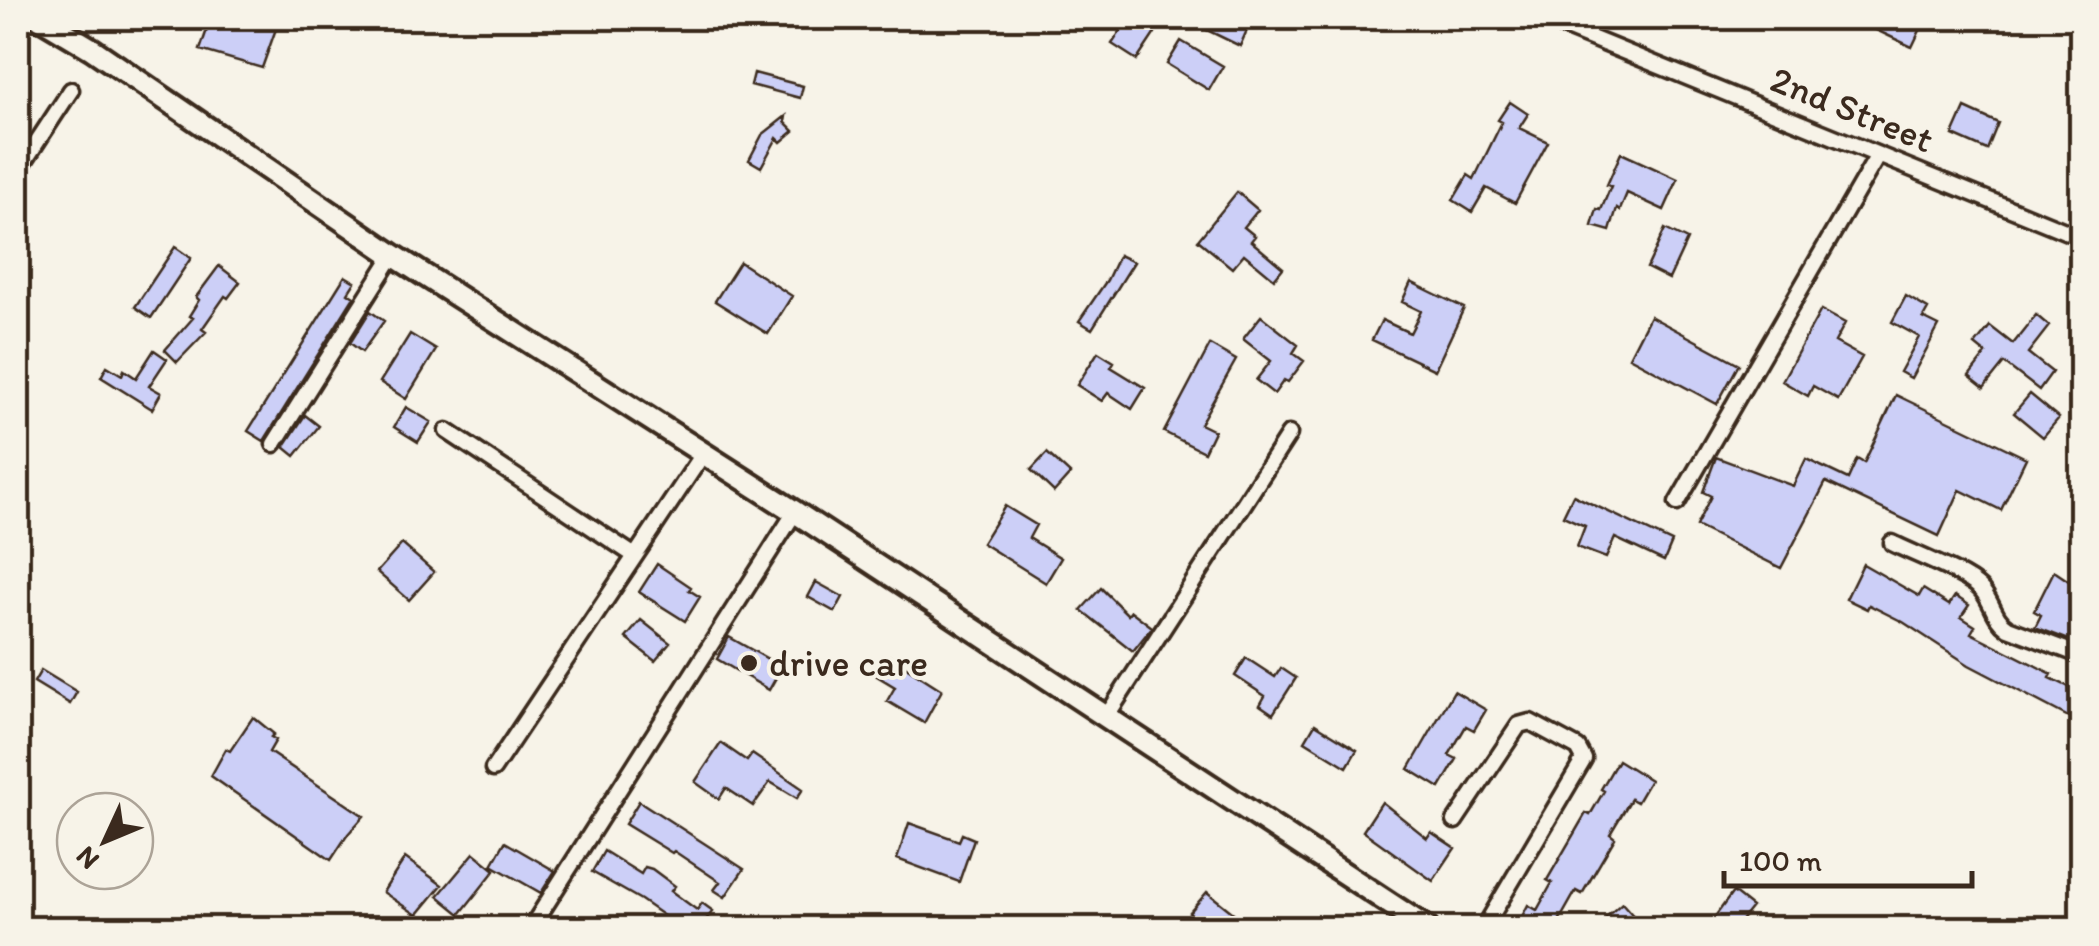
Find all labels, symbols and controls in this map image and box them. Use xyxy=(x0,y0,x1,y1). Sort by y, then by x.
street label: 2nd Street xyxy=(1764,56,1940,162)
place label: drive care xyxy=(769,640,928,686)
marker: drive care xyxy=(738,652,760,674)
north arrow xyxy=(55,791,155,891)
scale bar xyxy=(1724,826,1972,888)
text: N xyxy=(68,840,106,877)
text: 100 m xyxy=(1739,842,1822,879)

